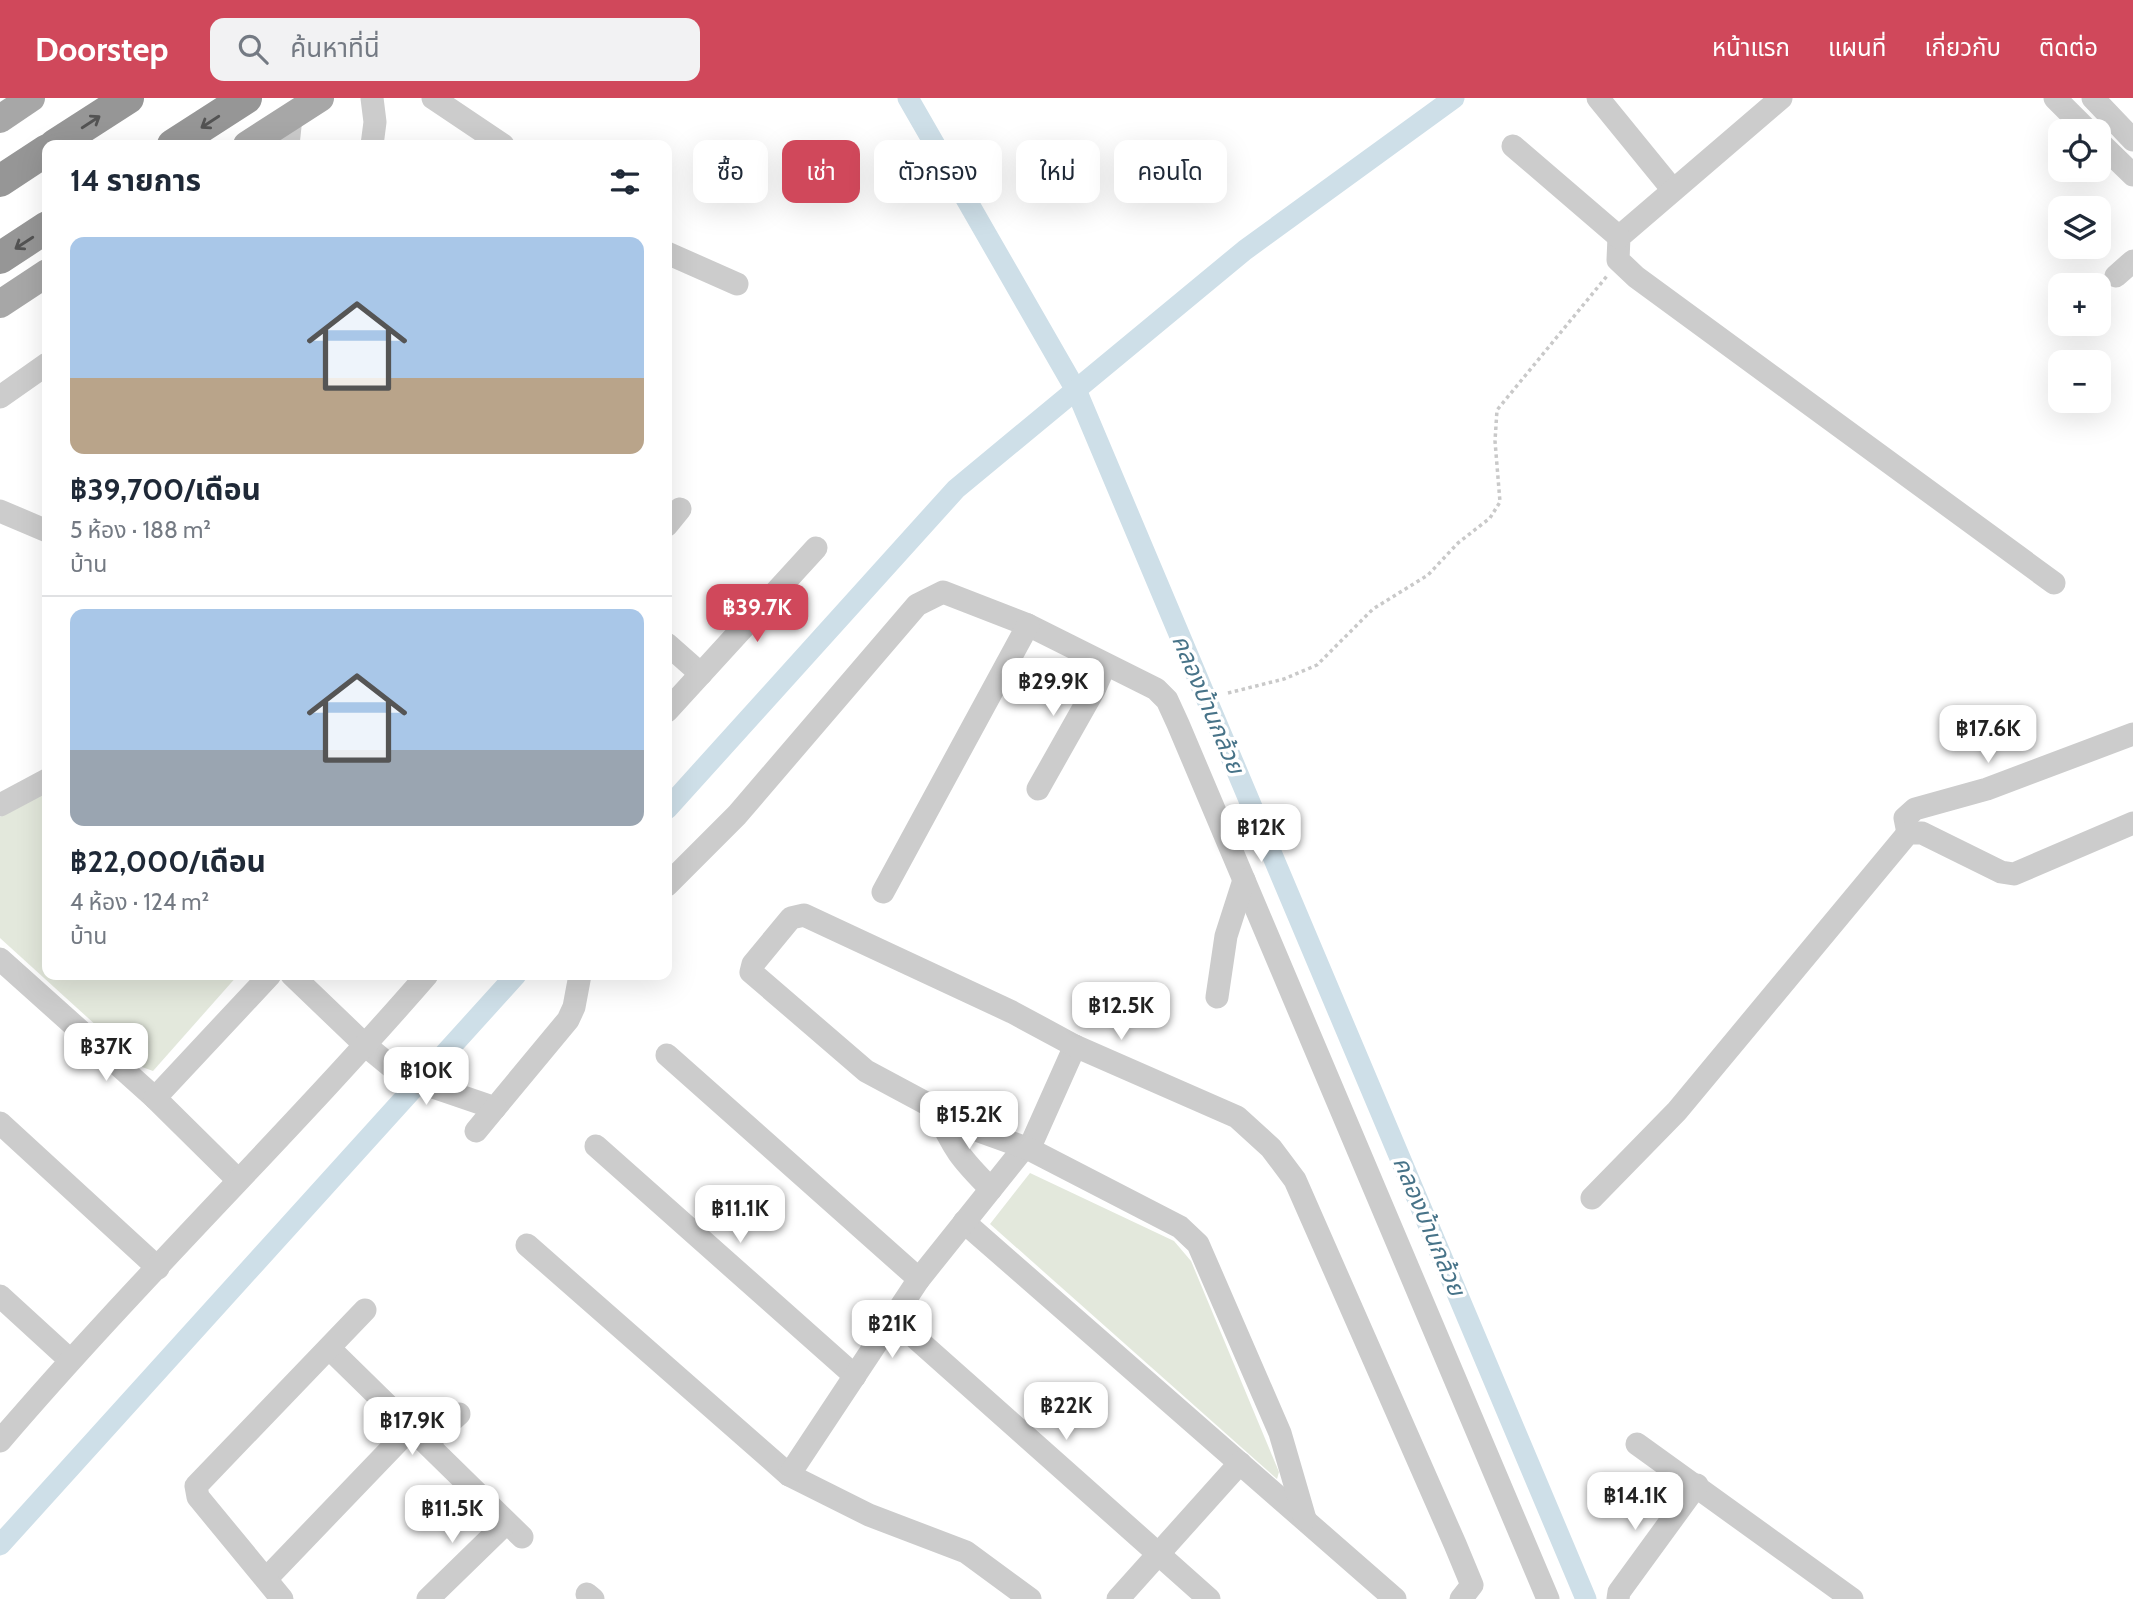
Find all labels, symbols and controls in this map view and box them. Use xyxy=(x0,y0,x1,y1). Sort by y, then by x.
search box xyxy=(210,18,700,81)
text: Doorstep xyxy=(35,29,168,69)
icon: search xyxy=(234,30,272,68)
text: ค้นหาที่นี่ xyxy=(290,32,380,64)
text: หน้าแรก xyxy=(1712,33,1790,62)
text: แผนที่ xyxy=(1828,33,1886,62)
text: เกี่ยวกับ xyxy=(1924,33,2001,62)
text: ติดต่อ xyxy=(2039,33,2098,62)
one-way arrow xyxy=(81,114,101,128)
one-way arrow xyxy=(200,115,220,129)
map controls xyxy=(2048,119,2111,413)
button: locate xyxy=(2048,119,2111,182)
chip: ซื้อ xyxy=(693,140,768,203)
chip: เช่า xyxy=(782,140,860,203)
chip: ตัวกรอง xyxy=(874,140,1002,203)
chip: ใหม่ xyxy=(1016,140,1100,203)
chip: คอนโด xyxy=(1114,140,1227,203)
text: 14 รายการ xyxy=(70,162,201,199)
icon: filters xyxy=(606,163,644,201)
button: layers xyxy=(2048,196,2111,259)
one-way arrow xyxy=(14,236,34,250)
button: + xyxy=(2048,273,2111,336)
icon: home xyxy=(294,283,420,409)
button: − xyxy=(2048,350,2111,413)
text: ฿39,700/เดือน xyxy=(70,471,261,508)
text: 5 ห้อง · 188 m² xyxy=(70,516,211,544)
text: บ้าน xyxy=(70,550,107,578)
pin: ฿39.7K xyxy=(700,584,814,644)
text: ฿39.7K xyxy=(722,593,792,621)
water label: คลองบ้านกล้วย xyxy=(1166,630,1251,779)
icon: home xyxy=(294,655,420,781)
pin: ฿29.9K xyxy=(996,658,1110,718)
text: ฿29.9K xyxy=(1018,667,1088,695)
pin: ฿17.6K xyxy=(1931,706,2045,765)
text: ฿17.6K xyxy=(1955,714,2021,742)
pin: ฿12K xyxy=(1220,804,1302,864)
text: ฿12K xyxy=(1237,813,1285,841)
text: ฿22,000/เดือน xyxy=(70,843,266,880)
text: 4 ห้อง · 124 m² xyxy=(70,888,209,916)
text: บ้าน xyxy=(70,922,107,950)
pin: ฿12.5K xyxy=(1064,982,1178,1042)
text: ฿12.5K xyxy=(1088,991,1154,1019)
pin: ฿37K xyxy=(65,1024,147,1083)
text: ฿37K xyxy=(80,1032,132,1060)
pin: ฿10K xyxy=(385,1048,467,1107)
text: ฿10K xyxy=(400,1056,452,1084)
pin: ฿15.2K xyxy=(912,1091,1026,1151)
text: ฿15.2K xyxy=(936,1100,1002,1128)
water label: คลองบ้านกล้วย xyxy=(1387,1152,1472,1301)
pin: ฿11.1K xyxy=(683,1186,797,1245)
text: ฿11.1K xyxy=(711,1194,769,1222)
pin: ฿21K xyxy=(851,1300,933,1360)
text: ฿21K xyxy=(868,1309,916,1337)
pin: ฿22K xyxy=(1025,1382,1107,1442)
text: ฿22K xyxy=(1040,1391,1092,1419)
pin: ฿17.9K xyxy=(355,1398,469,1457)
text: ฿17.9K xyxy=(380,1406,444,1434)
pin: ฿14.1K xyxy=(1578,1472,1692,1532)
text: ฿14.1K xyxy=(1603,1481,1667,1509)
pin: ฿11.5K xyxy=(395,1486,509,1545)
text: ฿11.5K xyxy=(421,1494,483,1522)

